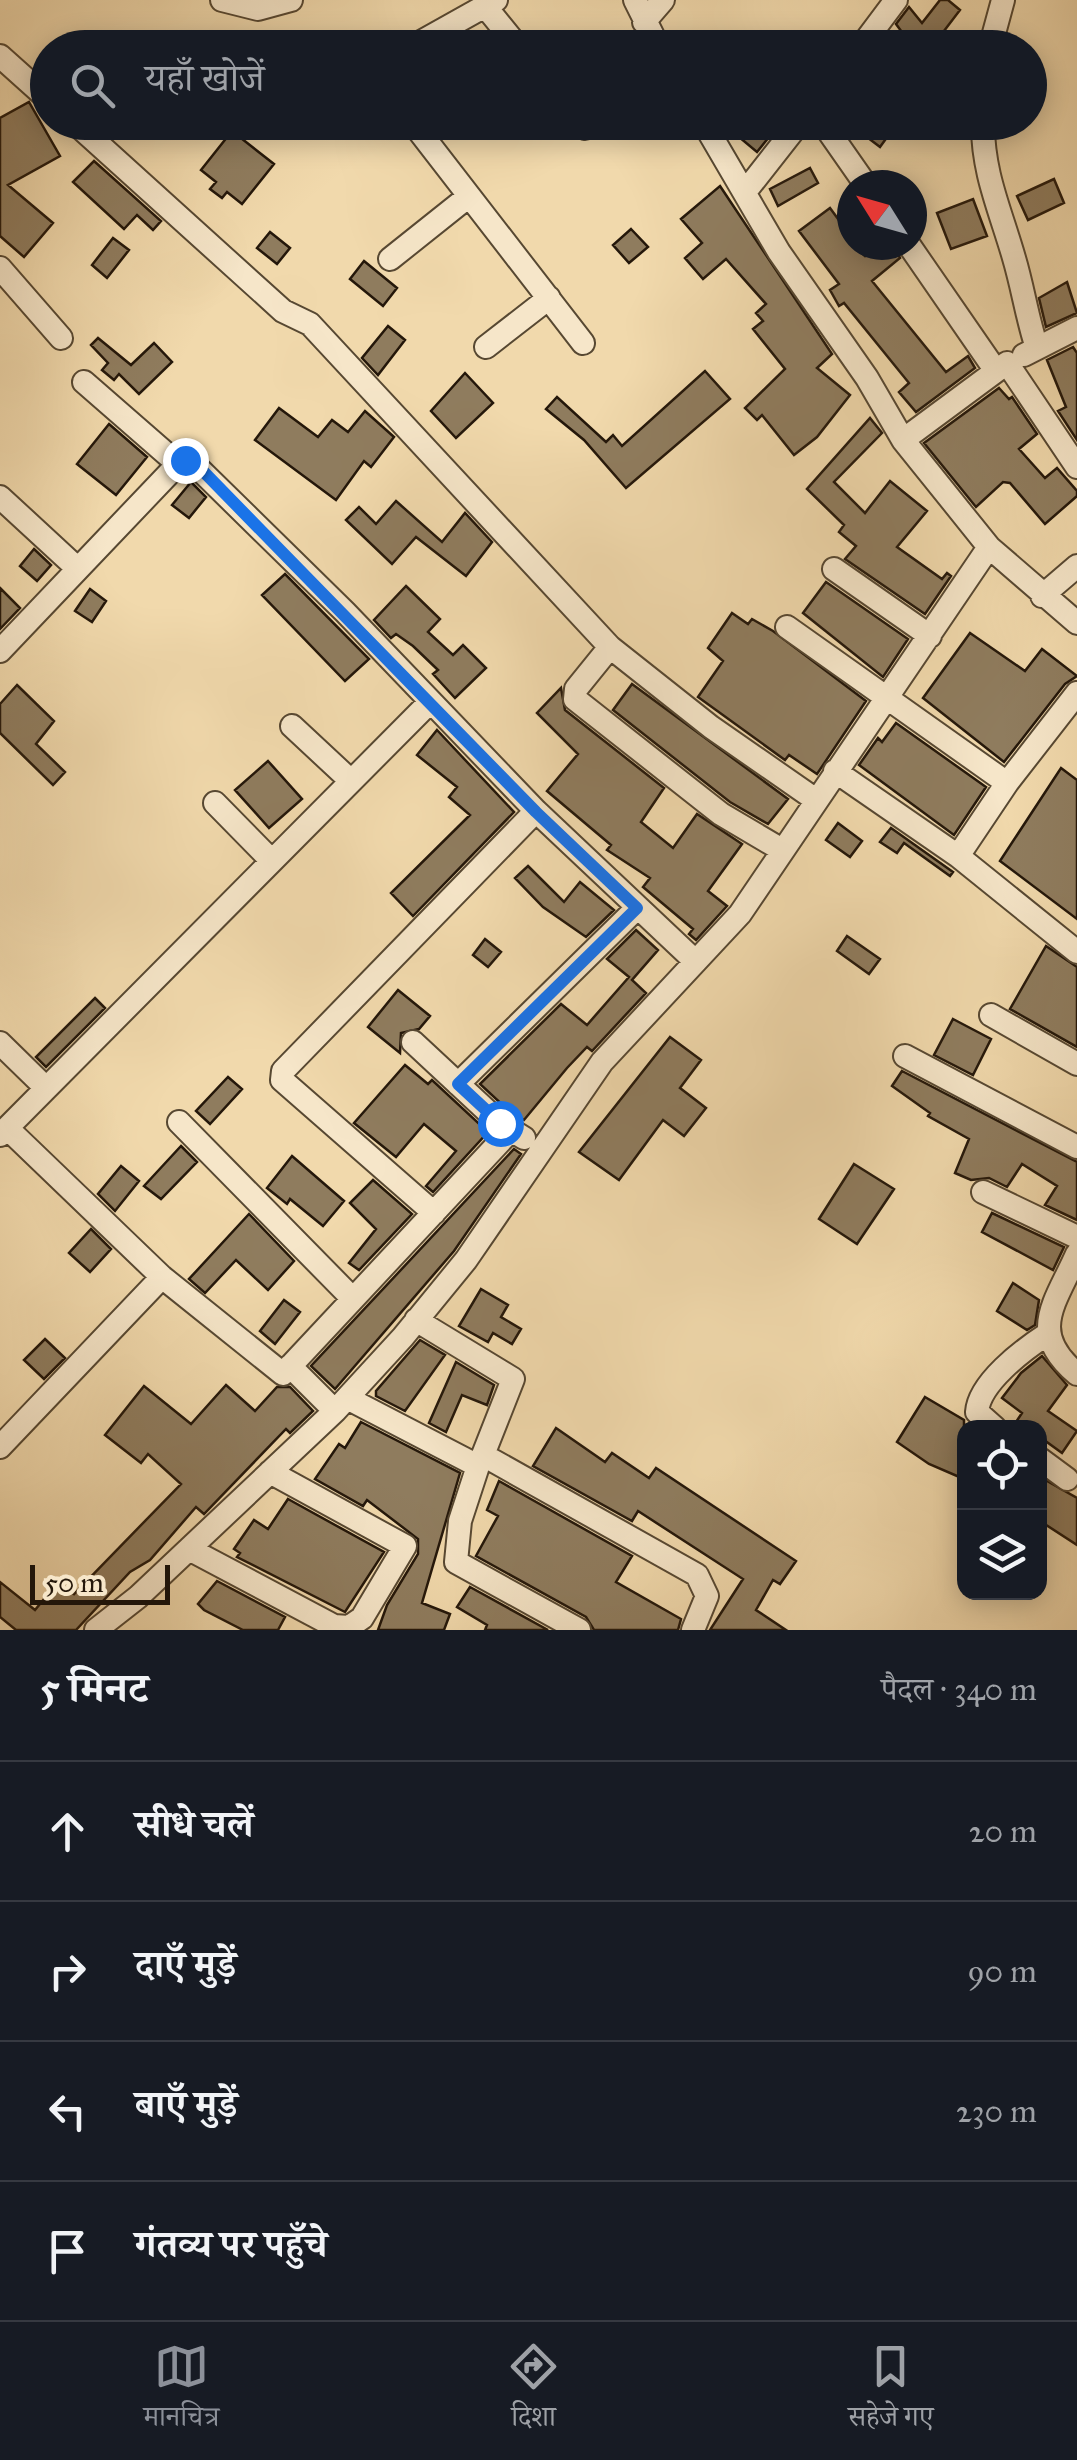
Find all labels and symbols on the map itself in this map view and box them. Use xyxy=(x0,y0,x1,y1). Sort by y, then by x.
north arrow xyxy=(837,170,927,260)
route end xyxy=(163,438,209,484)
route start xyxy=(478,1101,524,1147)
scale bar xyxy=(30,1560,170,1604)

